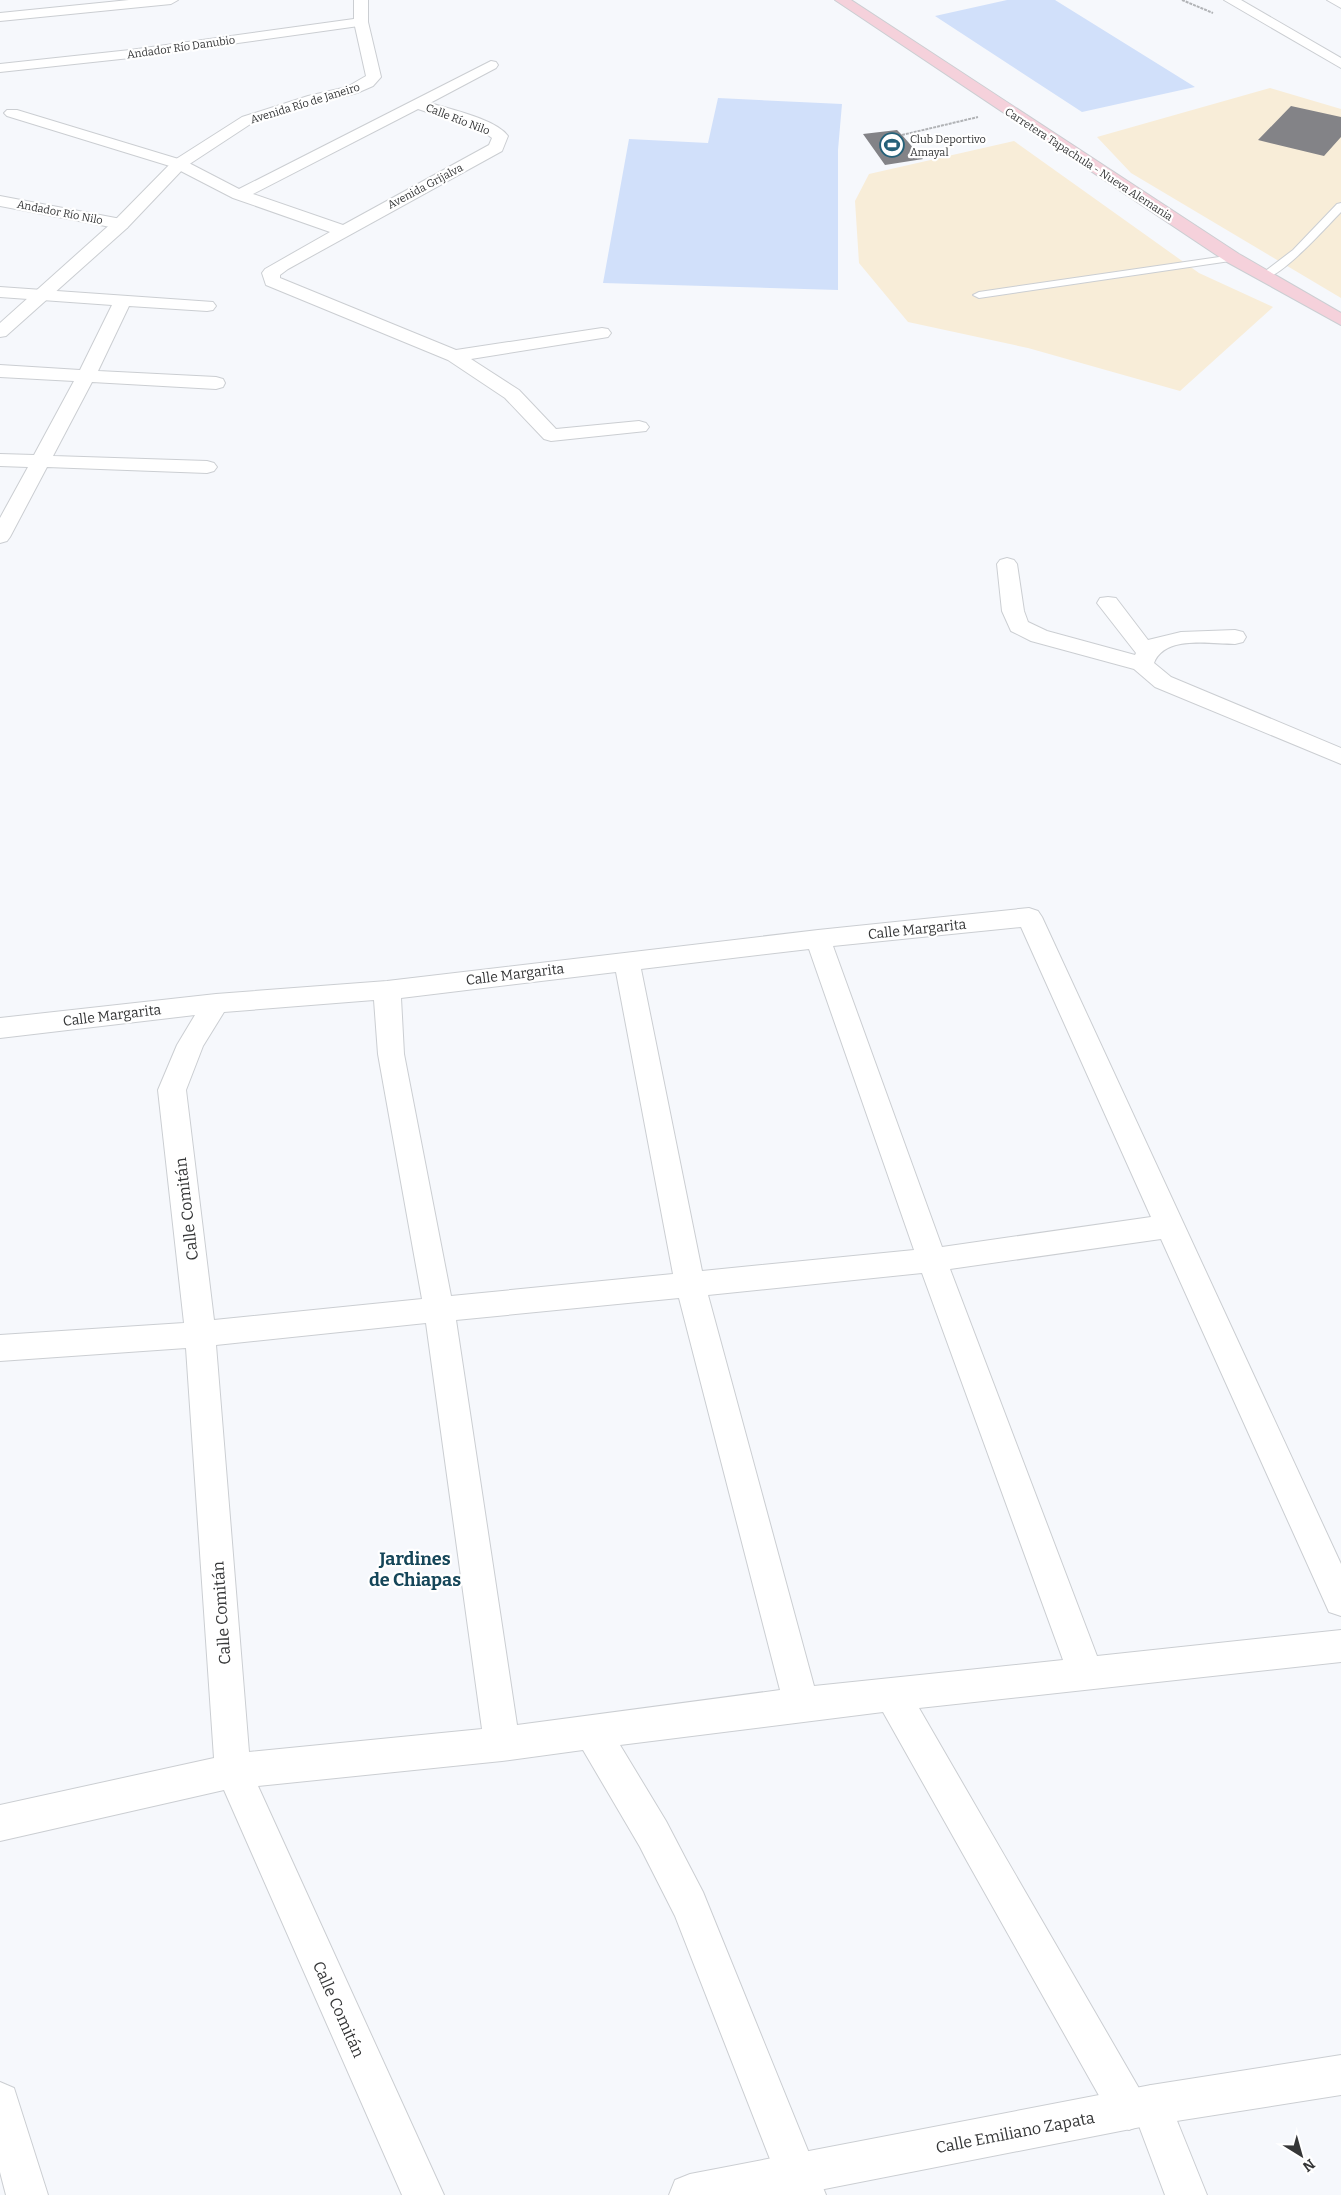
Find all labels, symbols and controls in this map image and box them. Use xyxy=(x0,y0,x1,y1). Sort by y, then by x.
street label: Andador Río Danubio xyxy=(126,33,236,62)
street label: Avenida Río de Janeiro xyxy=(249,81,362,126)
street label: Calle Río Nilo xyxy=(424,101,492,138)
street label: Carretera Tapachula - Nueva Alemania xyxy=(1002,105,1175,224)
sports icon: Club Deportivo Amayal xyxy=(879,132,905,158)
place label: Club Deportivo Amayal xyxy=(910,133,986,159)
street label: Avenida Grijalva xyxy=(385,161,465,212)
street label: Andador Río Nilo xyxy=(16,198,104,227)
street label: Calle Margarita xyxy=(867,916,967,943)
street label: Calle Margarita xyxy=(465,960,565,989)
street label: Calle Margarita xyxy=(62,1001,162,1030)
street label: Calle Comitán xyxy=(171,1156,202,1261)
district label: Jardines de Chiapas xyxy=(369,1548,461,1591)
street label: Calle Comitán xyxy=(208,1561,235,1665)
street label: Calle Comitán xyxy=(309,1958,368,2060)
street label: Calle Emiliano Zapata xyxy=(934,2108,1096,2157)
north arrow xyxy=(1276,2130,1326,2180)
text: N xyxy=(1299,2155,1318,2175)

